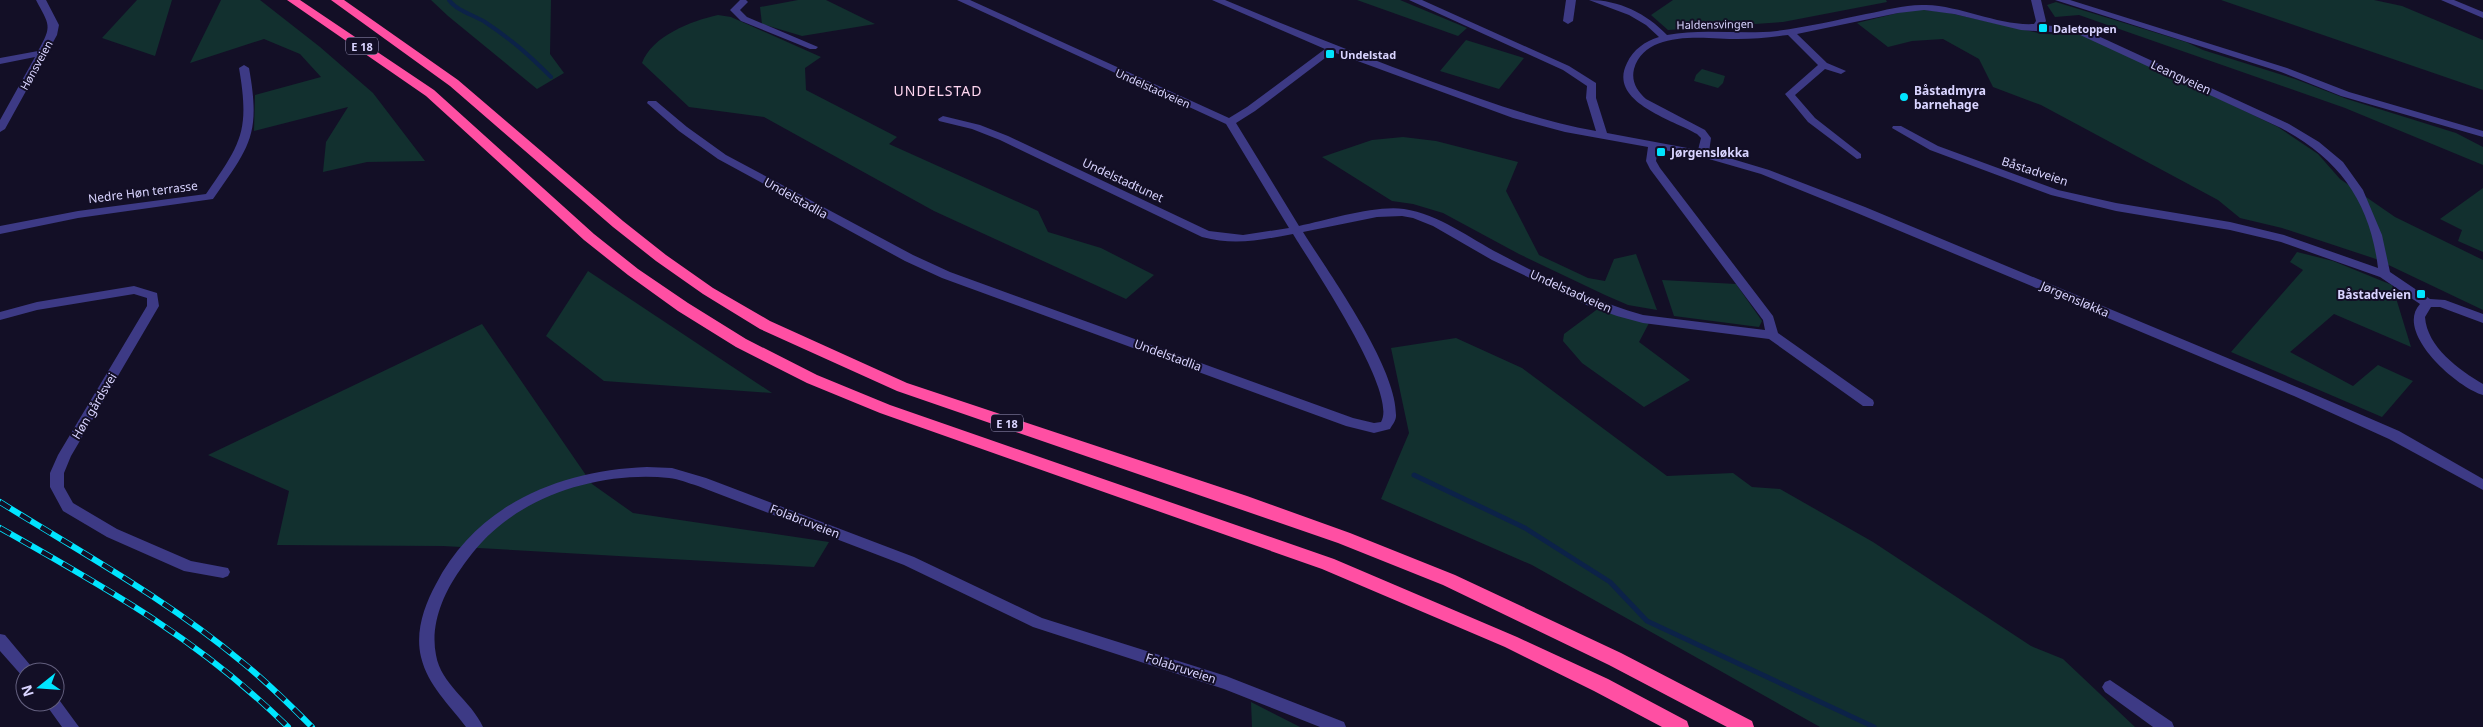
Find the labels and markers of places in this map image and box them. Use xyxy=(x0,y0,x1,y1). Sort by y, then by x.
place label: Daletoppen xyxy=(2053,21,2117,36)
marker: Daletoppen xyxy=(2037,22,2049,34)
place label: Undelstad xyxy=(1340,47,1396,62)
marker: Undelstad xyxy=(1324,48,1336,60)
place label: Båstadmyra barnehage xyxy=(1914,82,1986,113)
marker: Båstadmyra barnehage xyxy=(1898,91,1910,103)
place label: Jørgensløkka xyxy=(1670,144,1749,161)
marker: Jørgensløkka xyxy=(1655,146,1667,158)
place label: Båstadveien xyxy=(2337,286,2411,303)
marker: Båstadveien xyxy=(2415,288,2427,300)

